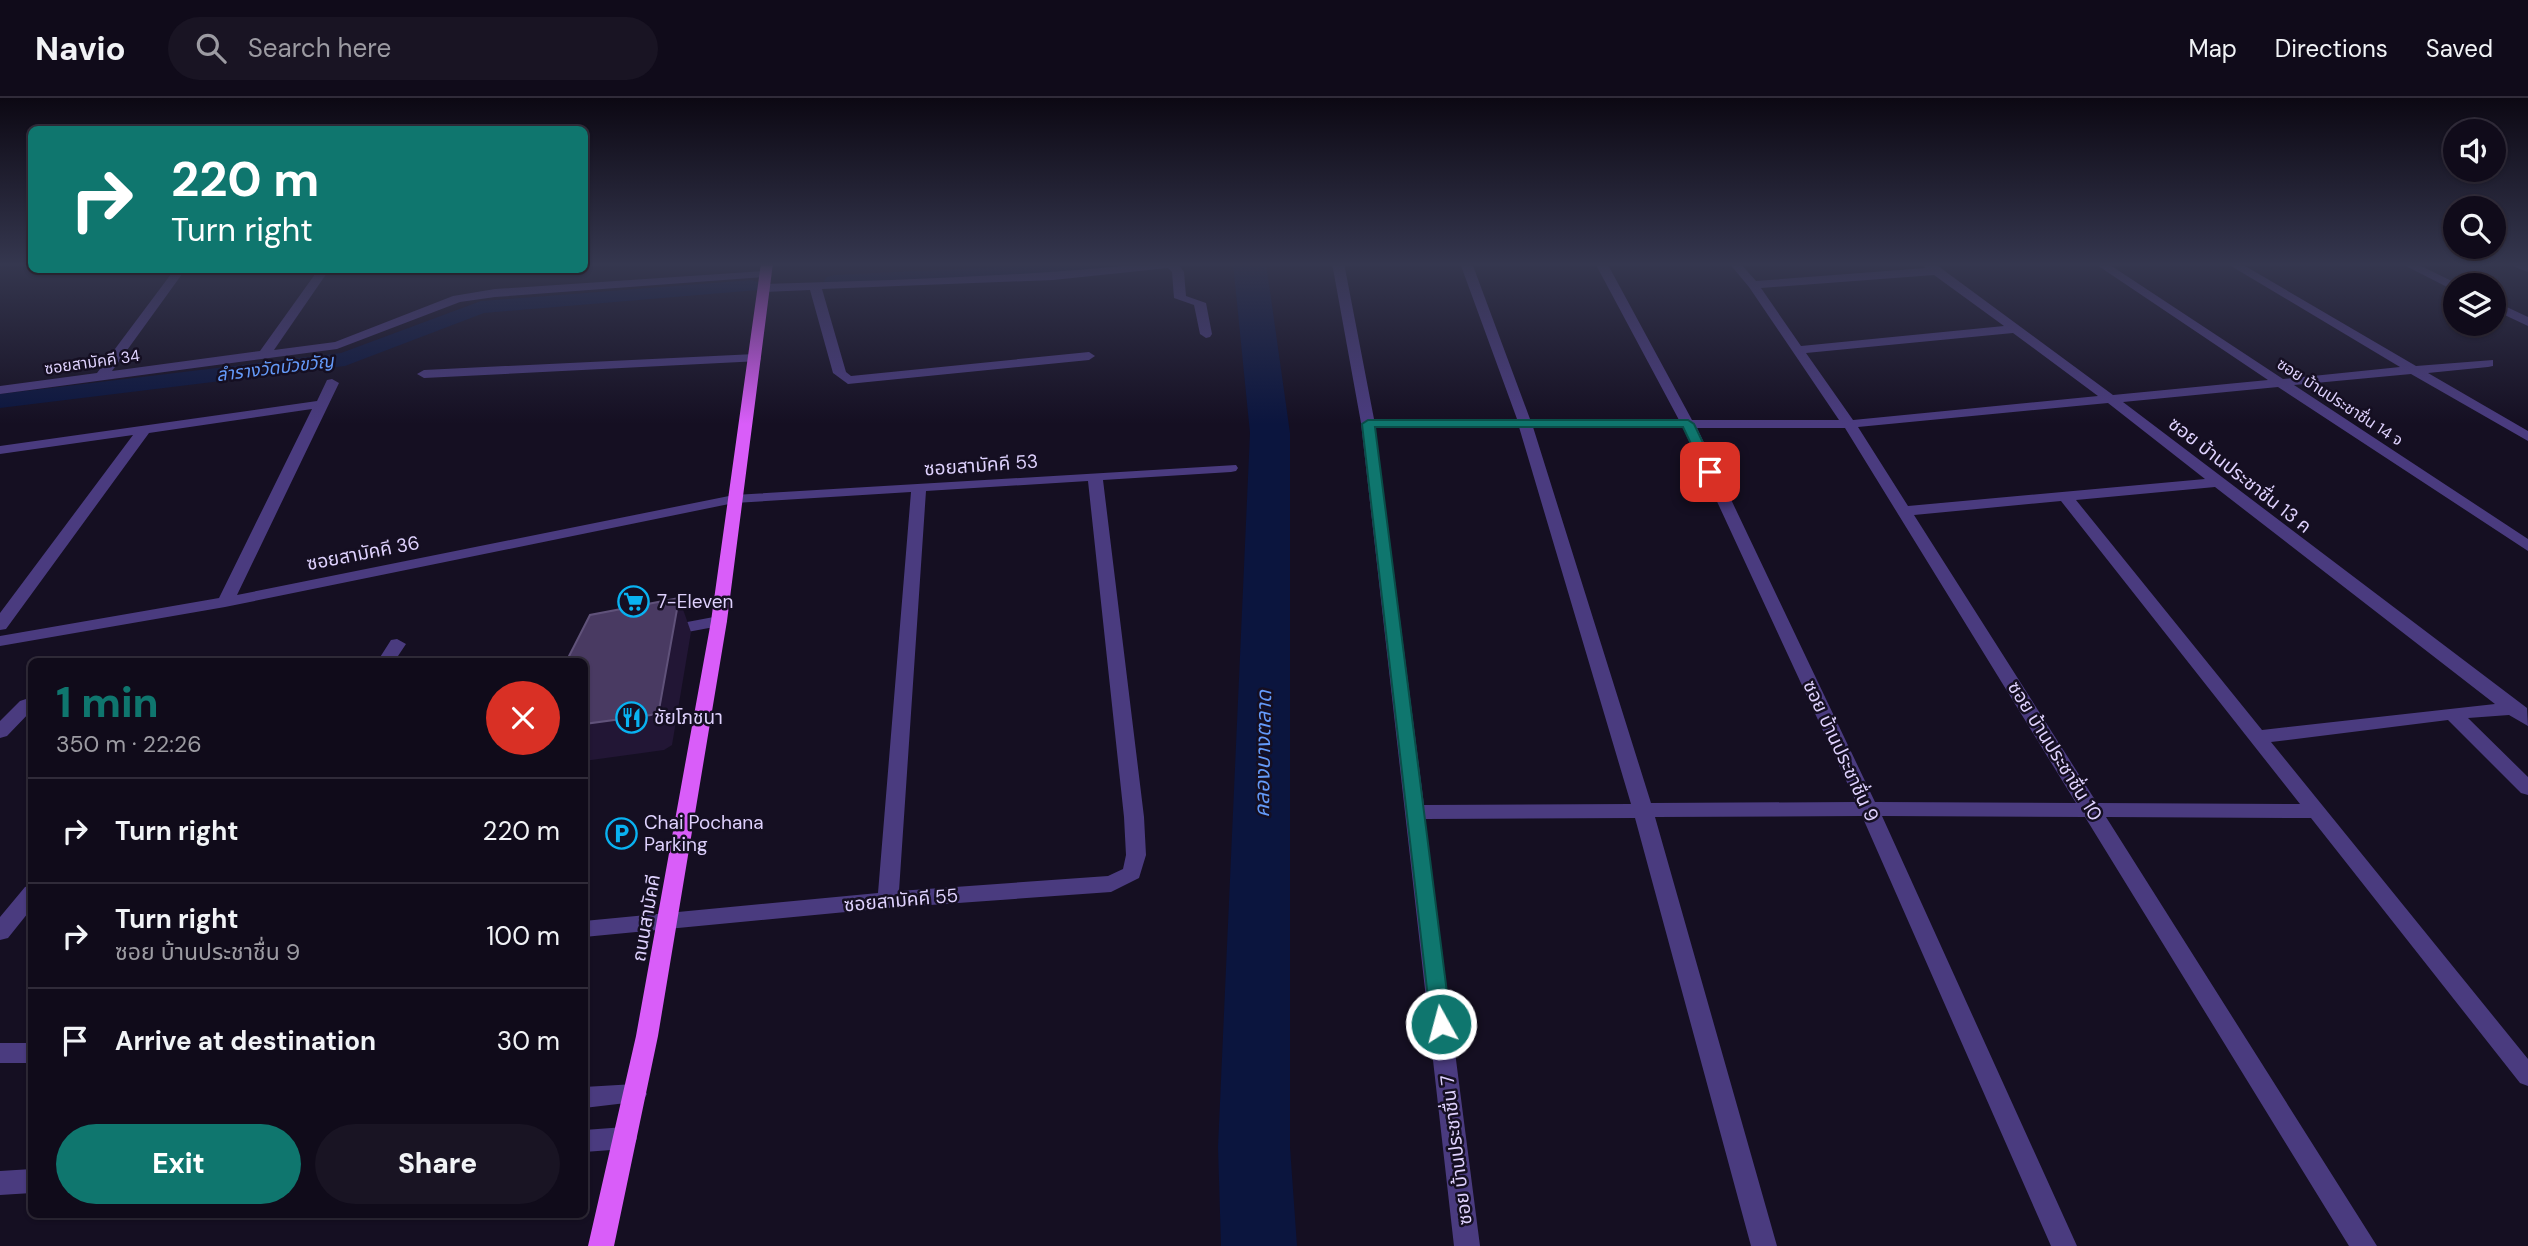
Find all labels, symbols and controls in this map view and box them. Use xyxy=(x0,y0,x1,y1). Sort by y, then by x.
search box xyxy=(168,17,658,80)
text: Navio xyxy=(35,27,126,70)
icon: search xyxy=(192,29,230,67)
text: Search here xyxy=(248,31,391,65)
text: Map xyxy=(2189,33,2237,64)
text: Directions xyxy=(2275,33,2388,64)
text: Saved xyxy=(2426,33,2493,64)
map controls xyxy=(2443,119,2506,336)
button: sound xyxy=(2443,119,2506,182)
text: 220 m xyxy=(171,147,319,211)
icon: right xyxy=(56,154,147,245)
button: search xyxy=(2443,196,2506,259)
text: Turn right xyxy=(171,209,313,251)
button: layers xyxy=(2443,273,2506,336)
street label: ซอยสามัคคี 34 xyxy=(43,345,141,379)
water label: ลำรางวัดบัวขวัญ xyxy=(215,349,337,387)
street label: ซอย บ้านประชาชื่น 14 จ xyxy=(2273,353,2408,451)
street label: ซอย บ้านประชาชื่น 13 ค xyxy=(2163,411,2317,539)
pin xyxy=(1680,442,1740,502)
street label: ซอยสามัคคี 53 xyxy=(923,449,1039,481)
icon: arrive xyxy=(1691,453,1729,491)
street label: ซอยสามัคคี 36 xyxy=(304,530,422,576)
supermarket icon: 7-Eleven xyxy=(617,584,651,618)
place label: 7-Eleven xyxy=(657,589,733,614)
text: 1 min xyxy=(56,675,159,730)
street label: ซอย บ้านประชาชื่น 9 xyxy=(1797,676,1886,826)
street label: ซอย บ้านประชาชื่น 10 xyxy=(2002,676,2109,826)
button: close xyxy=(486,681,560,755)
water label: คลองบางตลาด xyxy=(1248,689,1278,818)
restaurant icon: ชัยโภชนา xyxy=(614,700,648,734)
place label: ชัยโภชนา xyxy=(654,705,723,730)
text: 350 m · 22:26 xyxy=(56,729,202,759)
place label: Chai Pochana Parking xyxy=(644,810,764,857)
icon: right xyxy=(56,812,94,850)
text: Turn right xyxy=(115,814,239,848)
text: 220 m xyxy=(482,814,560,848)
parking icon: Chai Pochana Parking xyxy=(604,816,638,850)
street label: ถนนสามัคคี xyxy=(626,872,666,964)
street label: ซอยสามัคคี 55 xyxy=(843,883,959,917)
text: Turn right xyxy=(115,902,239,936)
icon: right xyxy=(56,917,94,955)
text: 100 m xyxy=(486,919,560,953)
text: ซอย บ้านประชาชื่น 9 xyxy=(115,937,300,967)
position arrow xyxy=(1404,987,1478,1061)
icon: arrive xyxy=(56,1022,94,1060)
text: Arrive at destination xyxy=(115,1024,376,1058)
text: 30 m xyxy=(497,1024,560,1058)
street label: ซอย บ้านประชาชื่น 7 xyxy=(1433,1073,1478,1227)
button: Exit xyxy=(56,1124,301,1204)
button: Share xyxy=(315,1124,560,1204)

